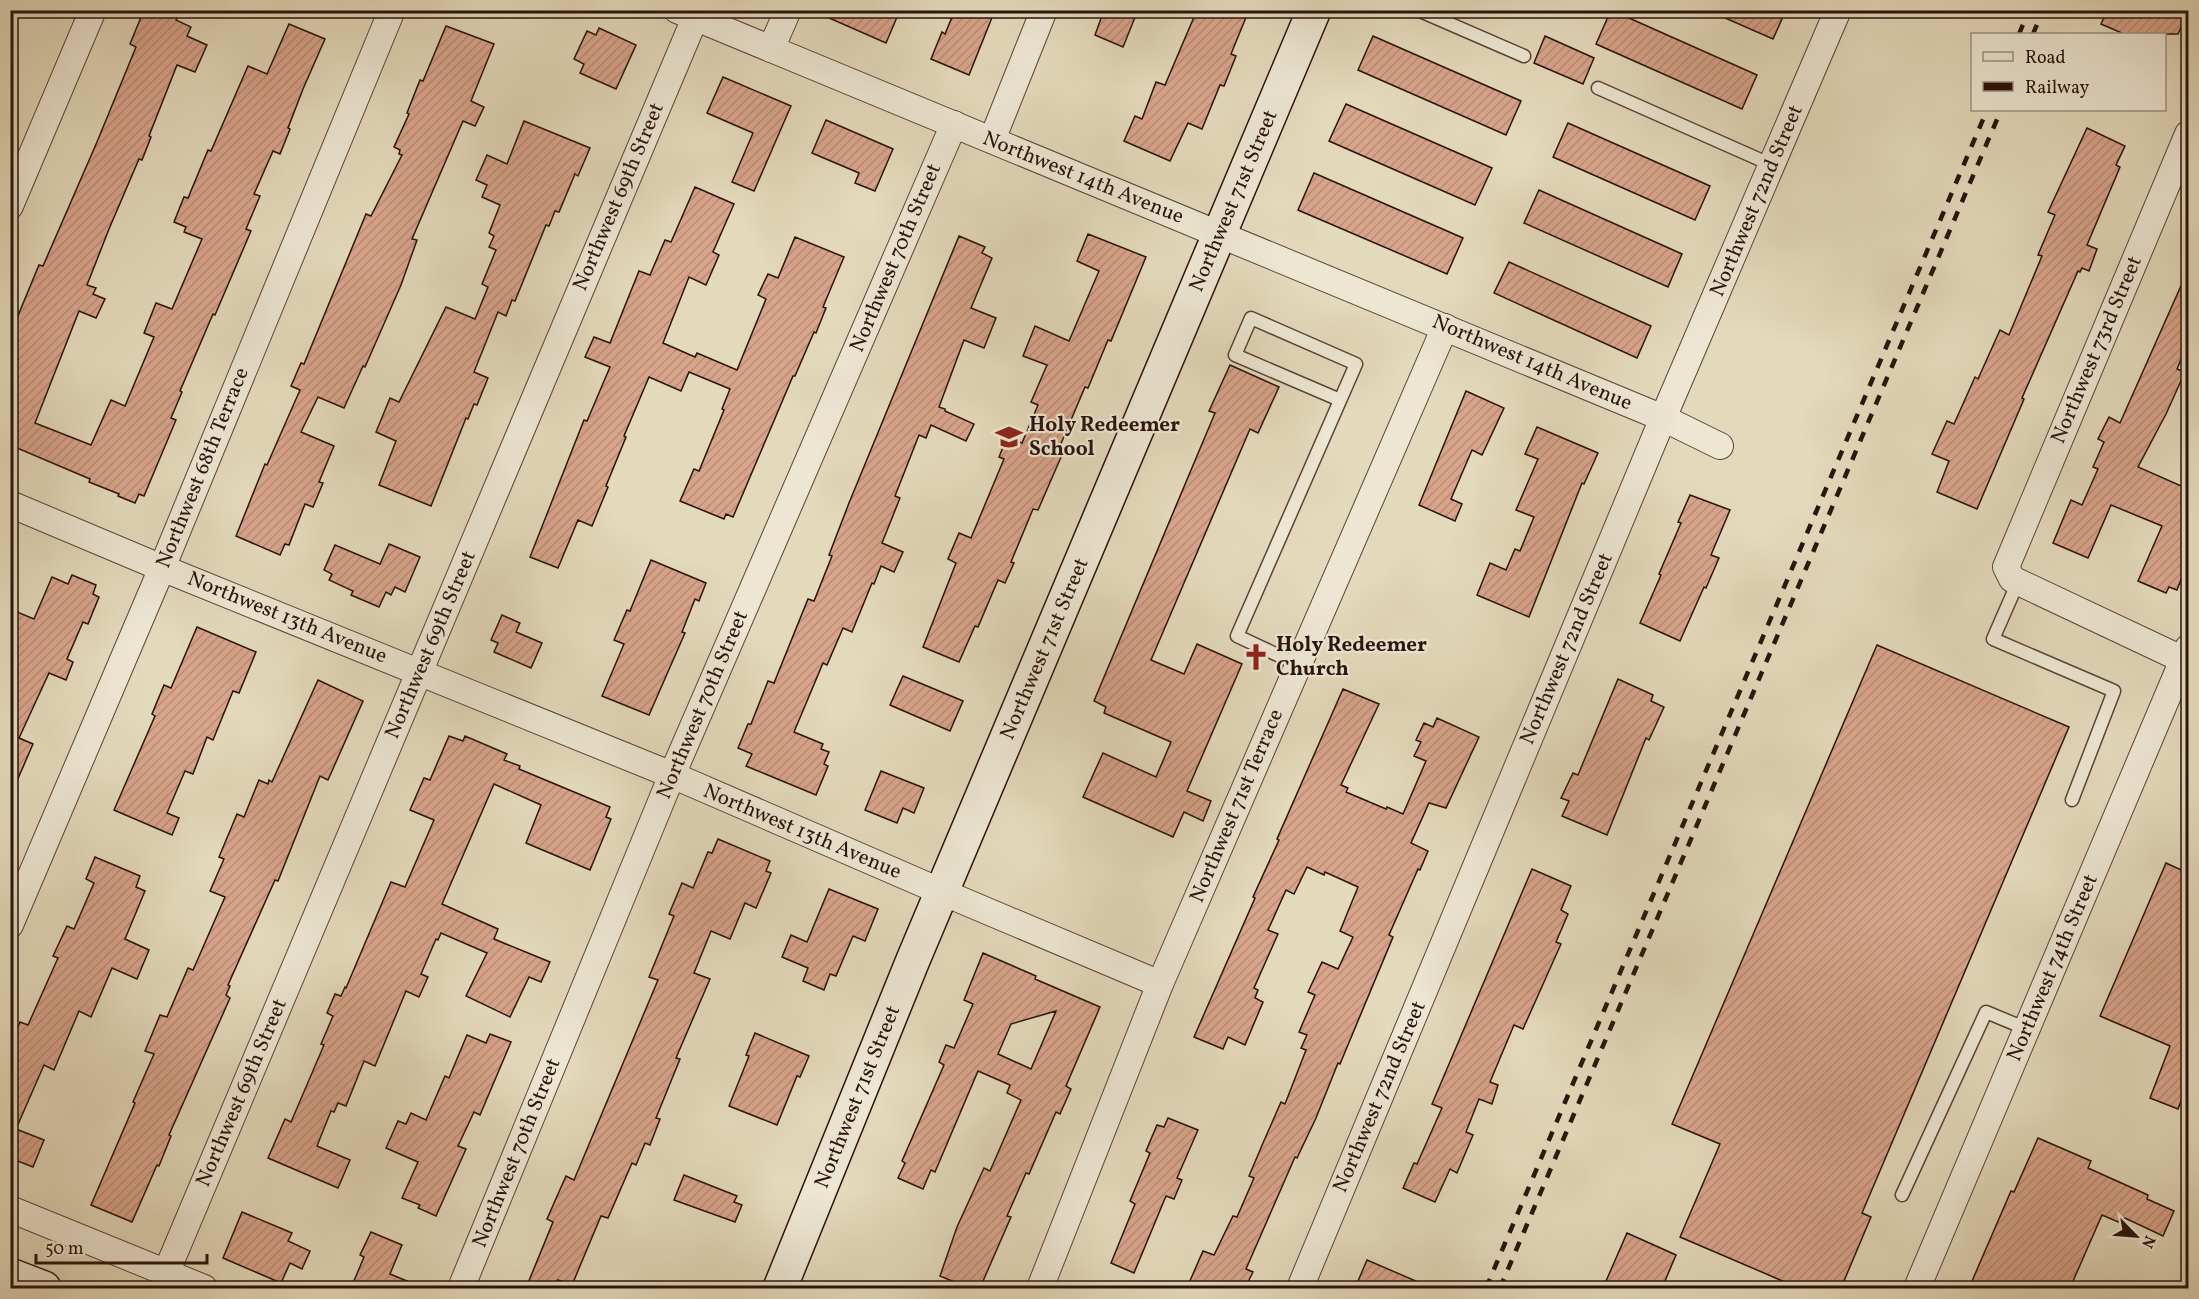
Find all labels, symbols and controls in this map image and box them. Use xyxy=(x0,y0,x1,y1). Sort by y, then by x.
legend xyxy=(1971,33,2166,111)
text: Road xyxy=(2025,46,2066,71)
text: Railway xyxy=(2025,76,2089,101)
street label: Northwest 69th Street xyxy=(566,98,672,296)
street label: Northwest 72nd Street xyxy=(1703,101,1811,301)
street label: Northwest 71st Street xyxy=(1183,106,1285,296)
street label: Northwest 14th Avenue xyxy=(978,124,1188,232)
street label: Northwest 70th Street xyxy=(843,159,949,357)
street label: Northwest 73rd Street xyxy=(2044,252,2150,448)
street label: Northwest 14th Avenue xyxy=(1428,308,1636,418)
street label: Northwest 68th Terrace xyxy=(149,363,257,573)
place label: Holy Redeemer School xyxy=(1029,411,1180,464)
school or university icon: Holy Redeemer School xyxy=(994,422,1024,452)
street label: Northwest 69th Street xyxy=(378,546,484,744)
street label: Northwest 72nd Street xyxy=(1513,549,1621,749)
street label: Northwest 71st Street xyxy=(994,554,1096,744)
street label: Northwest 13th Avenue xyxy=(183,565,391,671)
street label: Northwest 70th Street xyxy=(650,606,756,804)
place label: Holy Redeemer Church xyxy=(1276,631,1427,684)
church icon: Holy Redeemer Church xyxy=(1241,642,1271,672)
street label: Northwest 71st Terrace xyxy=(1183,705,1291,907)
street label: Northwest 13th Avenue xyxy=(698,777,906,887)
street label: Northwest 74th Street xyxy=(2000,870,2106,1066)
street label: Northwest 69th Street xyxy=(189,994,295,1192)
street label: Northwest 72nd Street xyxy=(1326,997,1434,1197)
street label: Northwest 71st Street xyxy=(808,1001,908,1193)
street label: Northwest 70th Street xyxy=(466,1054,568,1252)
north arrow xyxy=(2106,1206,2166,1266)
scale bar xyxy=(36,1227,207,1265)
text: N xyxy=(2135,1232,2160,1252)
text: 50 m xyxy=(45,1237,84,1262)

